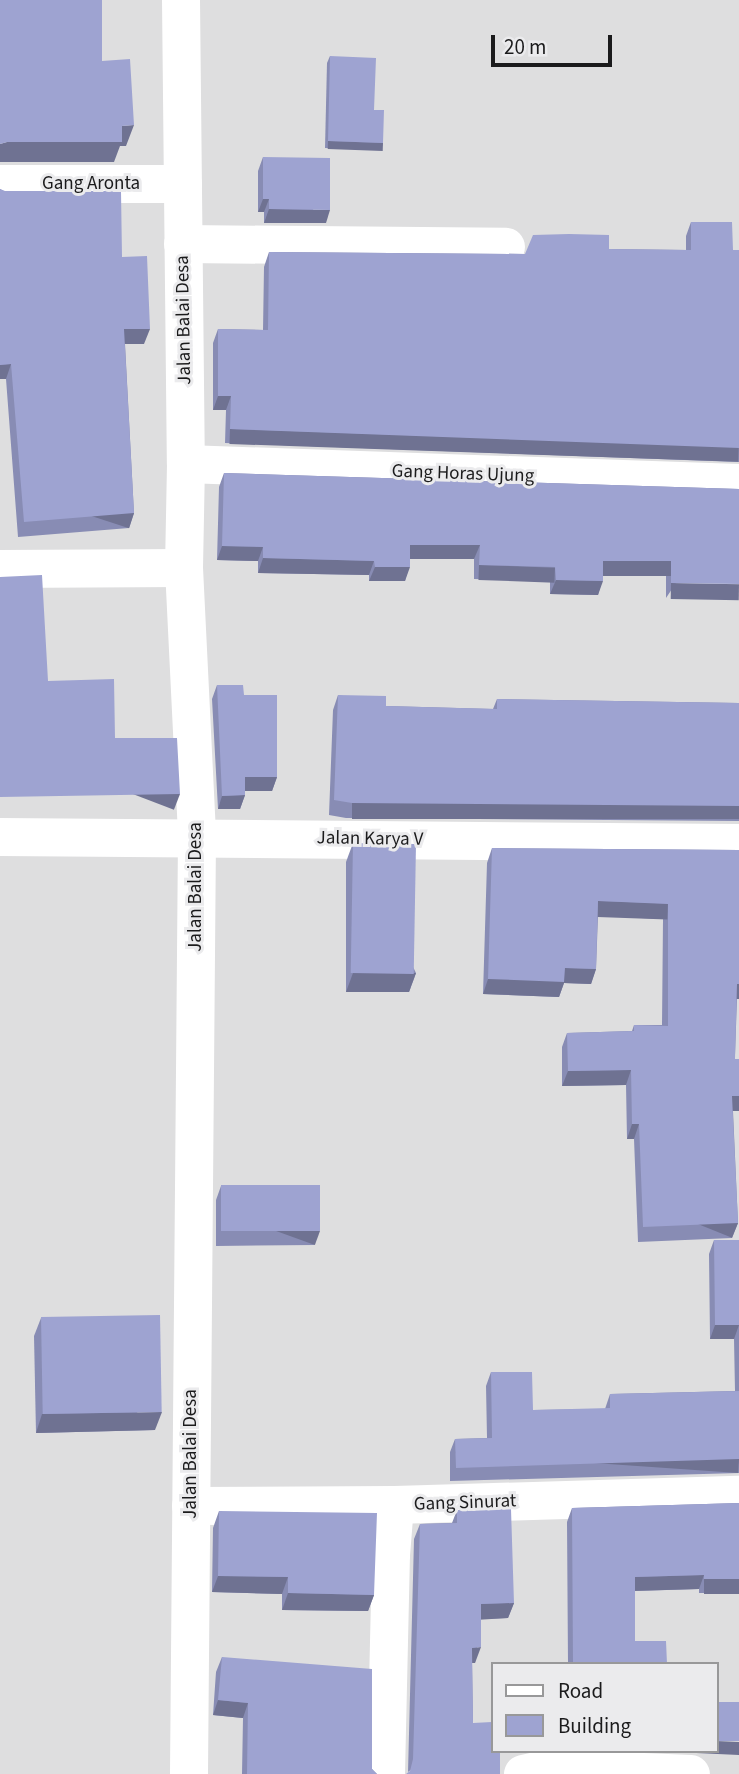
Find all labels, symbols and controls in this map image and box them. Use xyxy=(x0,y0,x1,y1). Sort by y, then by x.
scale bar xyxy=(494,21,615,65)
text: 20 m xyxy=(504,32,546,62)
street label: Gang Aronta xyxy=(42,173,140,195)
street label: Jalan Balai Desa xyxy=(171,255,197,385)
street label: Gang Horas Ujung xyxy=(391,460,535,488)
street label: Jalan Balai Desa xyxy=(185,822,207,952)
street label: Jalan Karya V xyxy=(317,827,423,851)
street label: Jalan Balai Desa xyxy=(180,1389,202,1519)
street label: Gang Sinurat xyxy=(413,1490,517,1516)
legend xyxy=(490,1662,718,1753)
text: Road xyxy=(558,1676,603,1706)
text: Building xyxy=(558,1711,631,1741)

